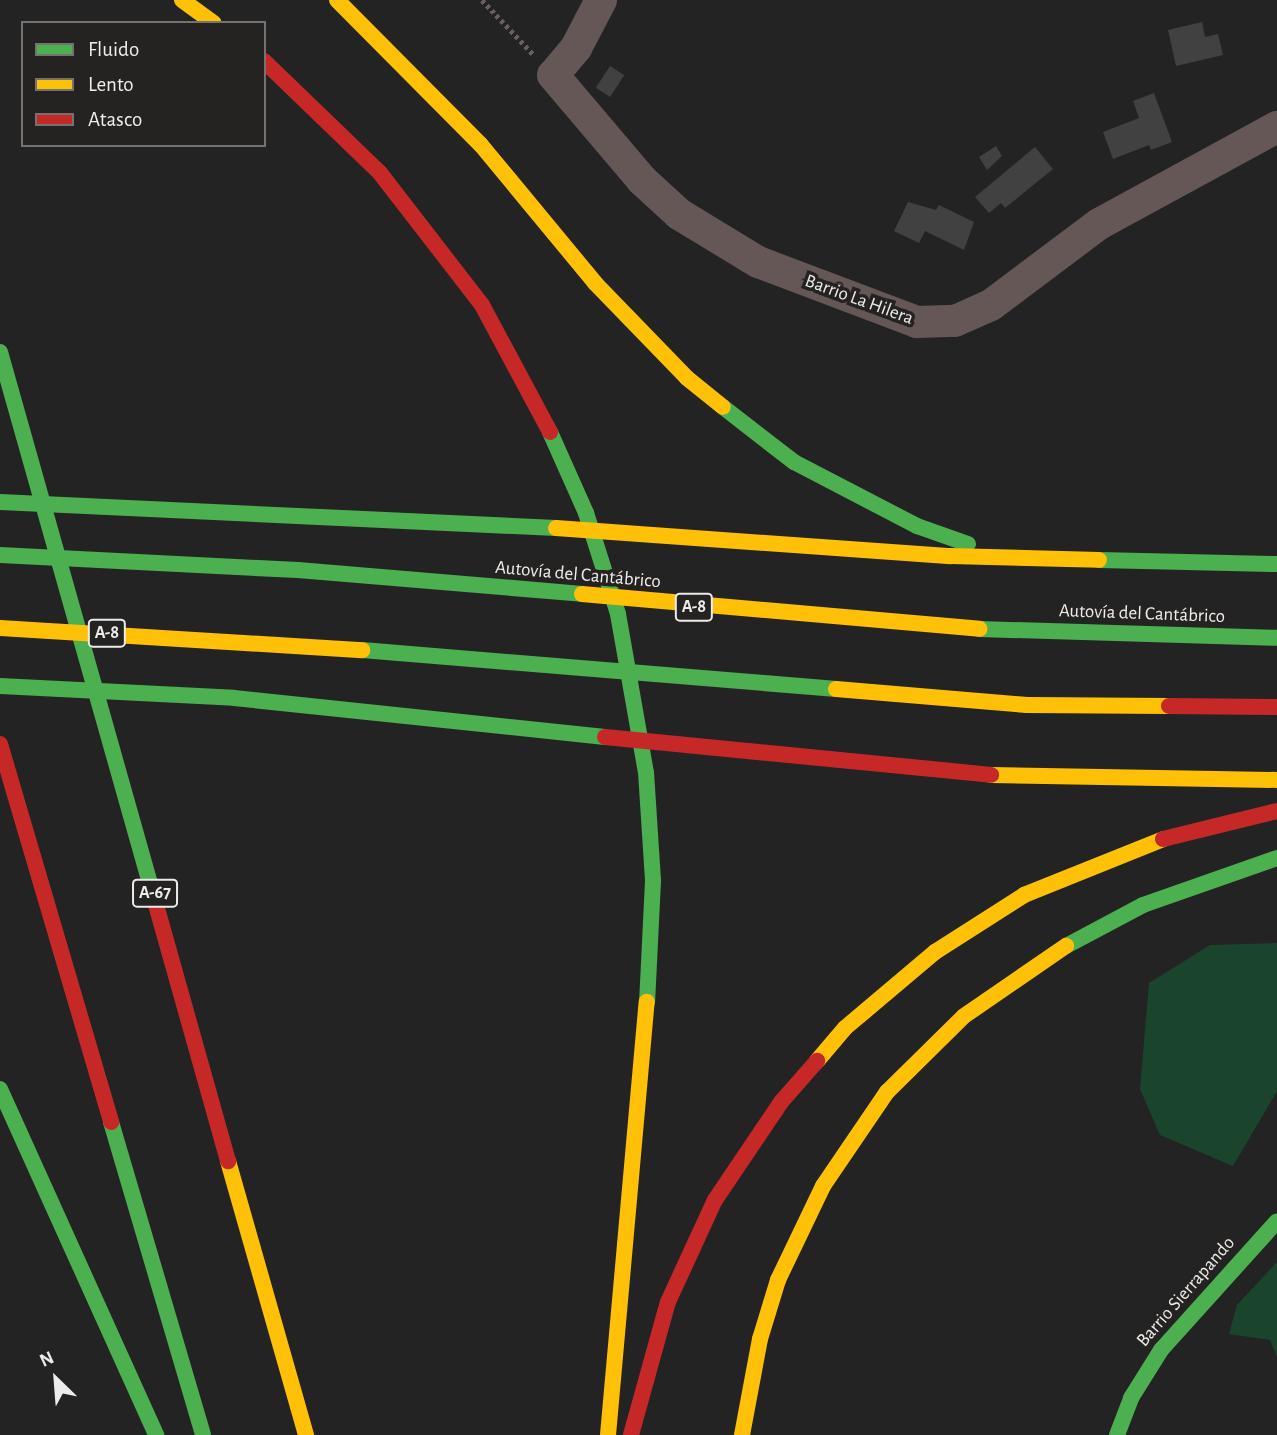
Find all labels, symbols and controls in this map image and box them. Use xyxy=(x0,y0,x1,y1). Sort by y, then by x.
legend xyxy=(21,21,266,147)
text: Fluido xyxy=(88,39,139,60)
text: Lento xyxy=(88,74,134,95)
text: Atasco xyxy=(88,109,142,130)
street label: Barrio La Hilera xyxy=(802,270,916,330)
street label: Autovía del Cantábrico xyxy=(494,556,662,594)
road number: A-8 xyxy=(675,592,713,622)
street label: Autovía del Cantábrico xyxy=(1059,600,1225,628)
road number: A-8 xyxy=(88,618,126,648)
road number: A-67 xyxy=(130,878,180,908)
street label: Barrio Sierrapando xyxy=(1132,1232,1240,1352)
north arrow xyxy=(21,1344,91,1414)
text: N xyxy=(37,1348,57,1371)

